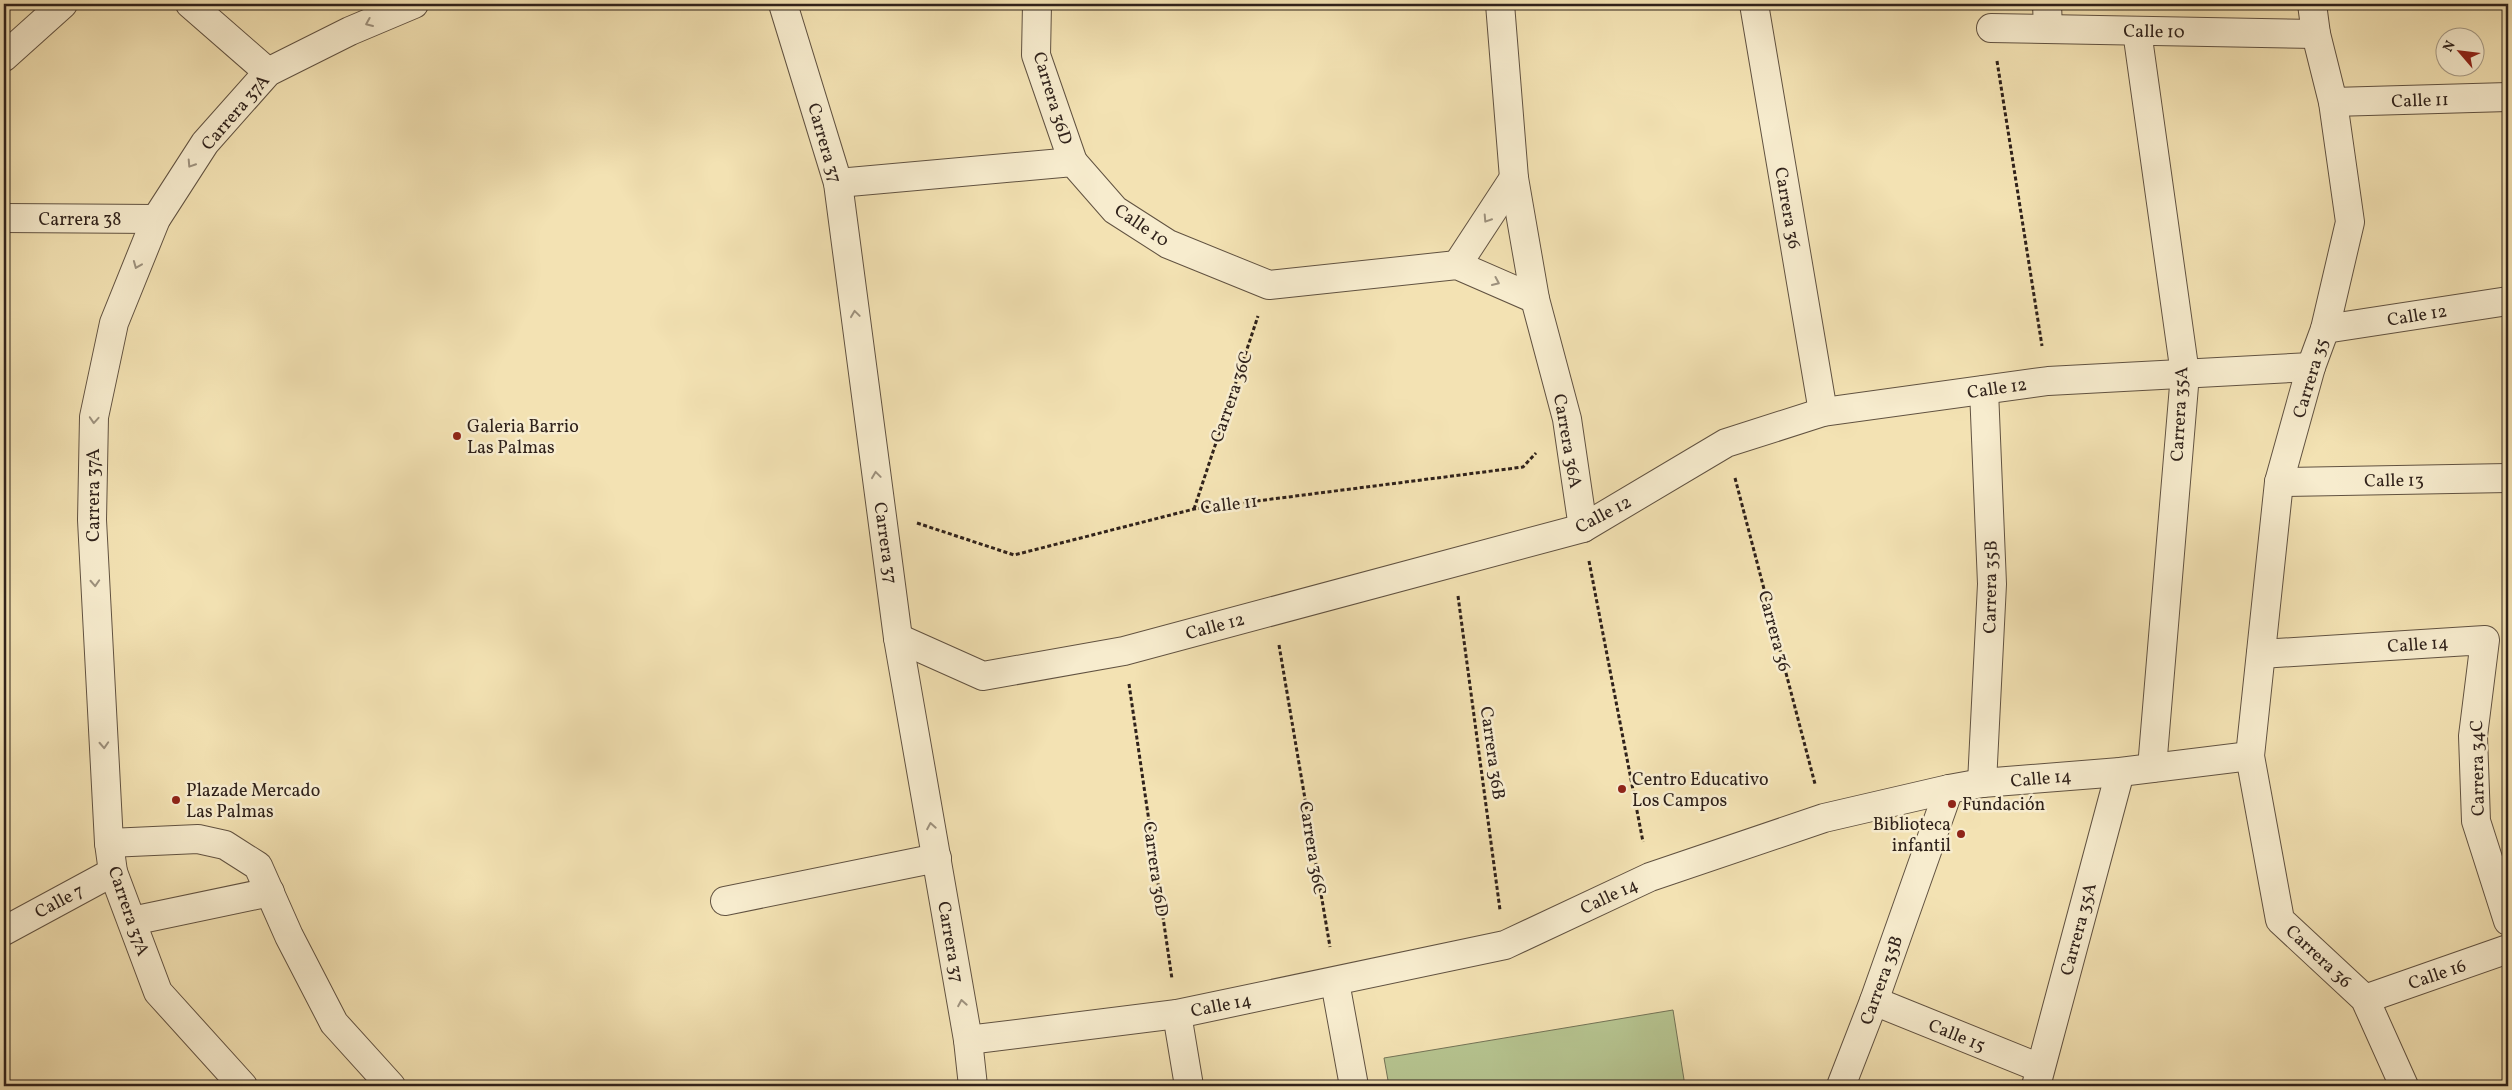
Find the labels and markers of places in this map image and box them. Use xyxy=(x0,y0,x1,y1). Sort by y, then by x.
place label: Galeria Barrio Las Palmas xyxy=(467,415,579,461)
marker: Galeria Barrio Las Palmas xyxy=(451,430,463,442)
place label: Centro Educativo Los Campos xyxy=(1632,768,1769,814)
place label: Plazade Mercado Las Palmas xyxy=(186,779,320,825)
marker: Centro Educativo Los Campos xyxy=(1616,783,1628,795)
place label: Fundación xyxy=(1962,793,2046,818)
marker: Plazade Mercado Las Palmas xyxy=(170,794,182,806)
marker: Fundación xyxy=(1946,798,1958,810)
place label: Biblioteca infantil xyxy=(1873,813,1951,859)
marker: Biblioteca infantil xyxy=(1955,828,1967,840)

